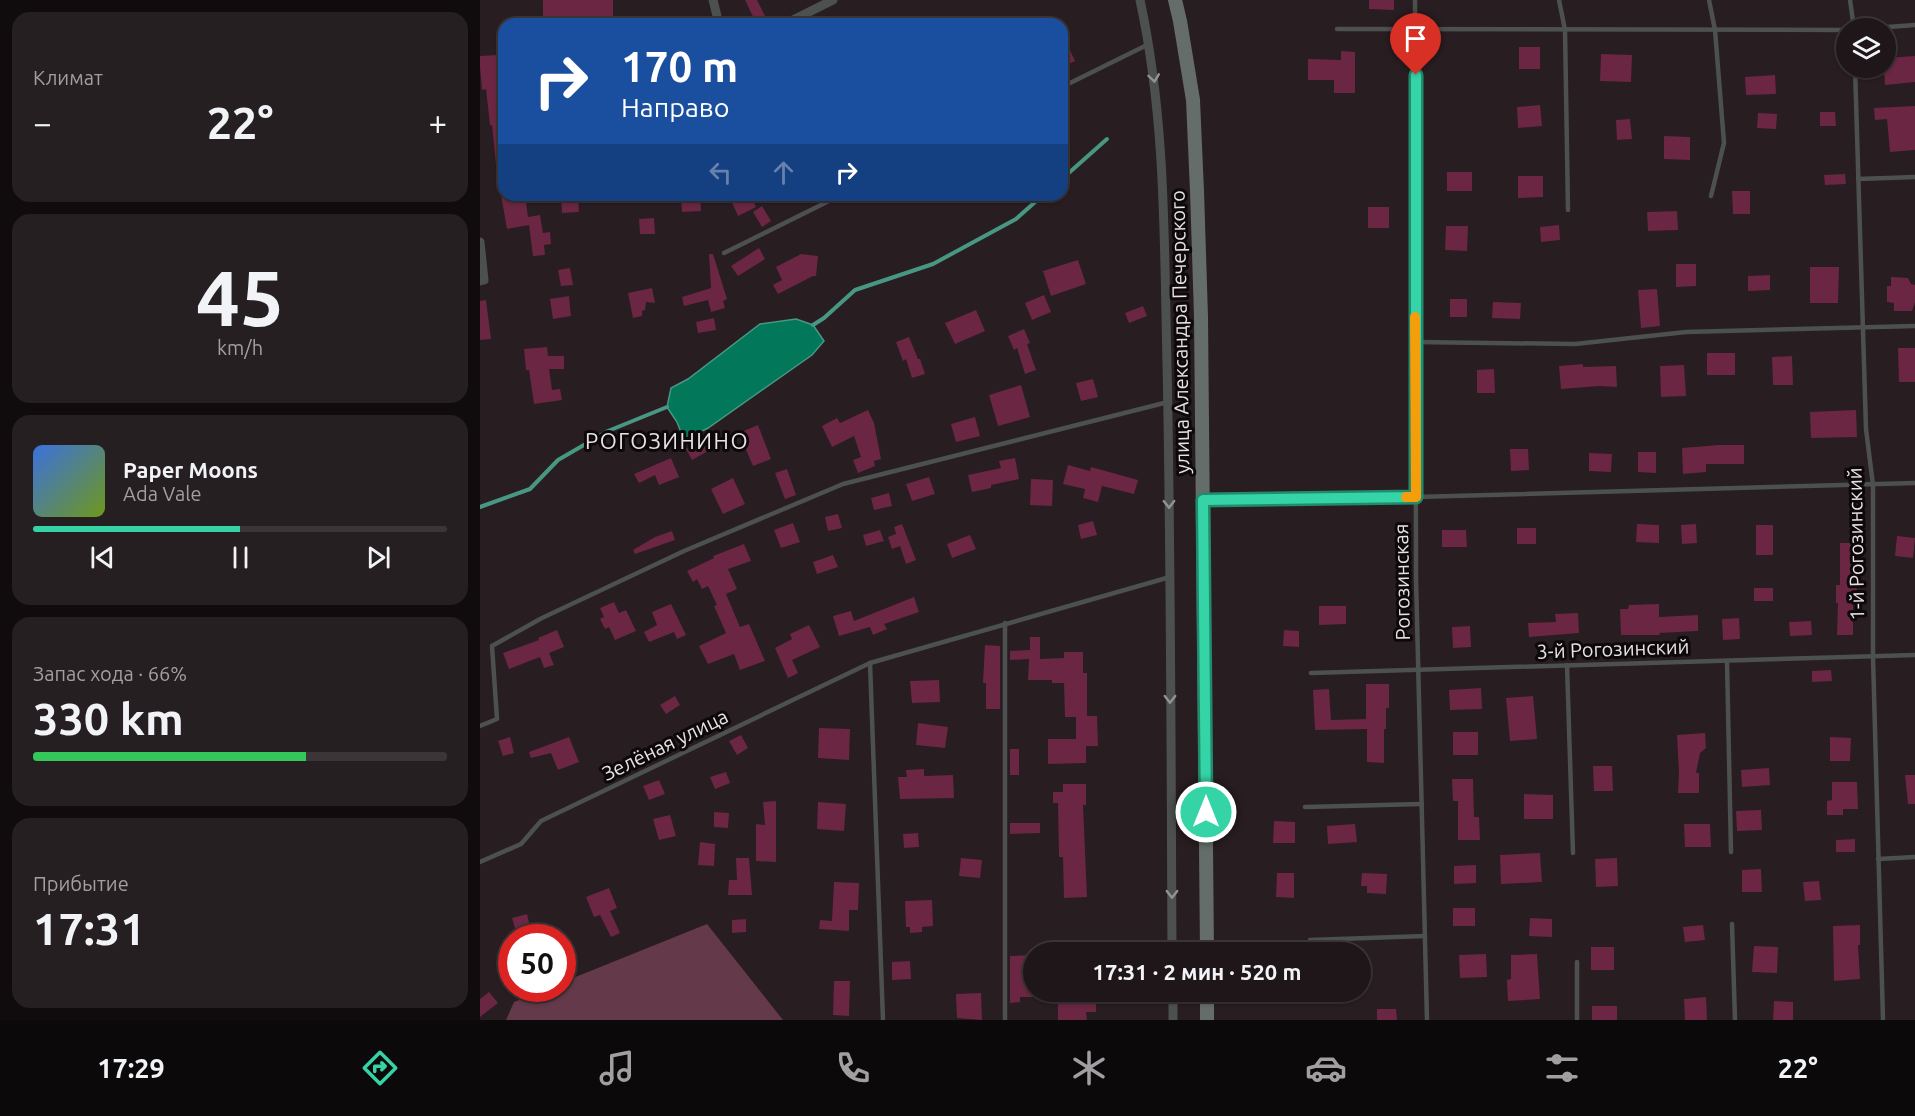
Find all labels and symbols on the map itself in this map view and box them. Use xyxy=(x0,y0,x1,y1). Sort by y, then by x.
pin xyxy=(1390,13,1441,75)
one-way arrow xyxy=(1147,74,1159,83)
street label: улица Александра Печерского xyxy=(1166,190,1193,474)
district label: РОГОЗИНИНО xyxy=(585,428,749,453)
street label: 1-й Рогозинский xyxy=(1843,467,1868,621)
one-way arrow xyxy=(1163,499,1175,508)
street label: Рогозинская xyxy=(1389,523,1414,641)
street label: 3-й Рогозинский xyxy=(1536,634,1690,663)
one-way arrow xyxy=(1164,694,1176,703)
street label: Зелёная улица xyxy=(598,704,731,785)
position arrow xyxy=(1174,780,1238,844)
one-way arrow xyxy=(1166,889,1178,898)
speed limit sign: 50 xyxy=(498,924,576,1002)

